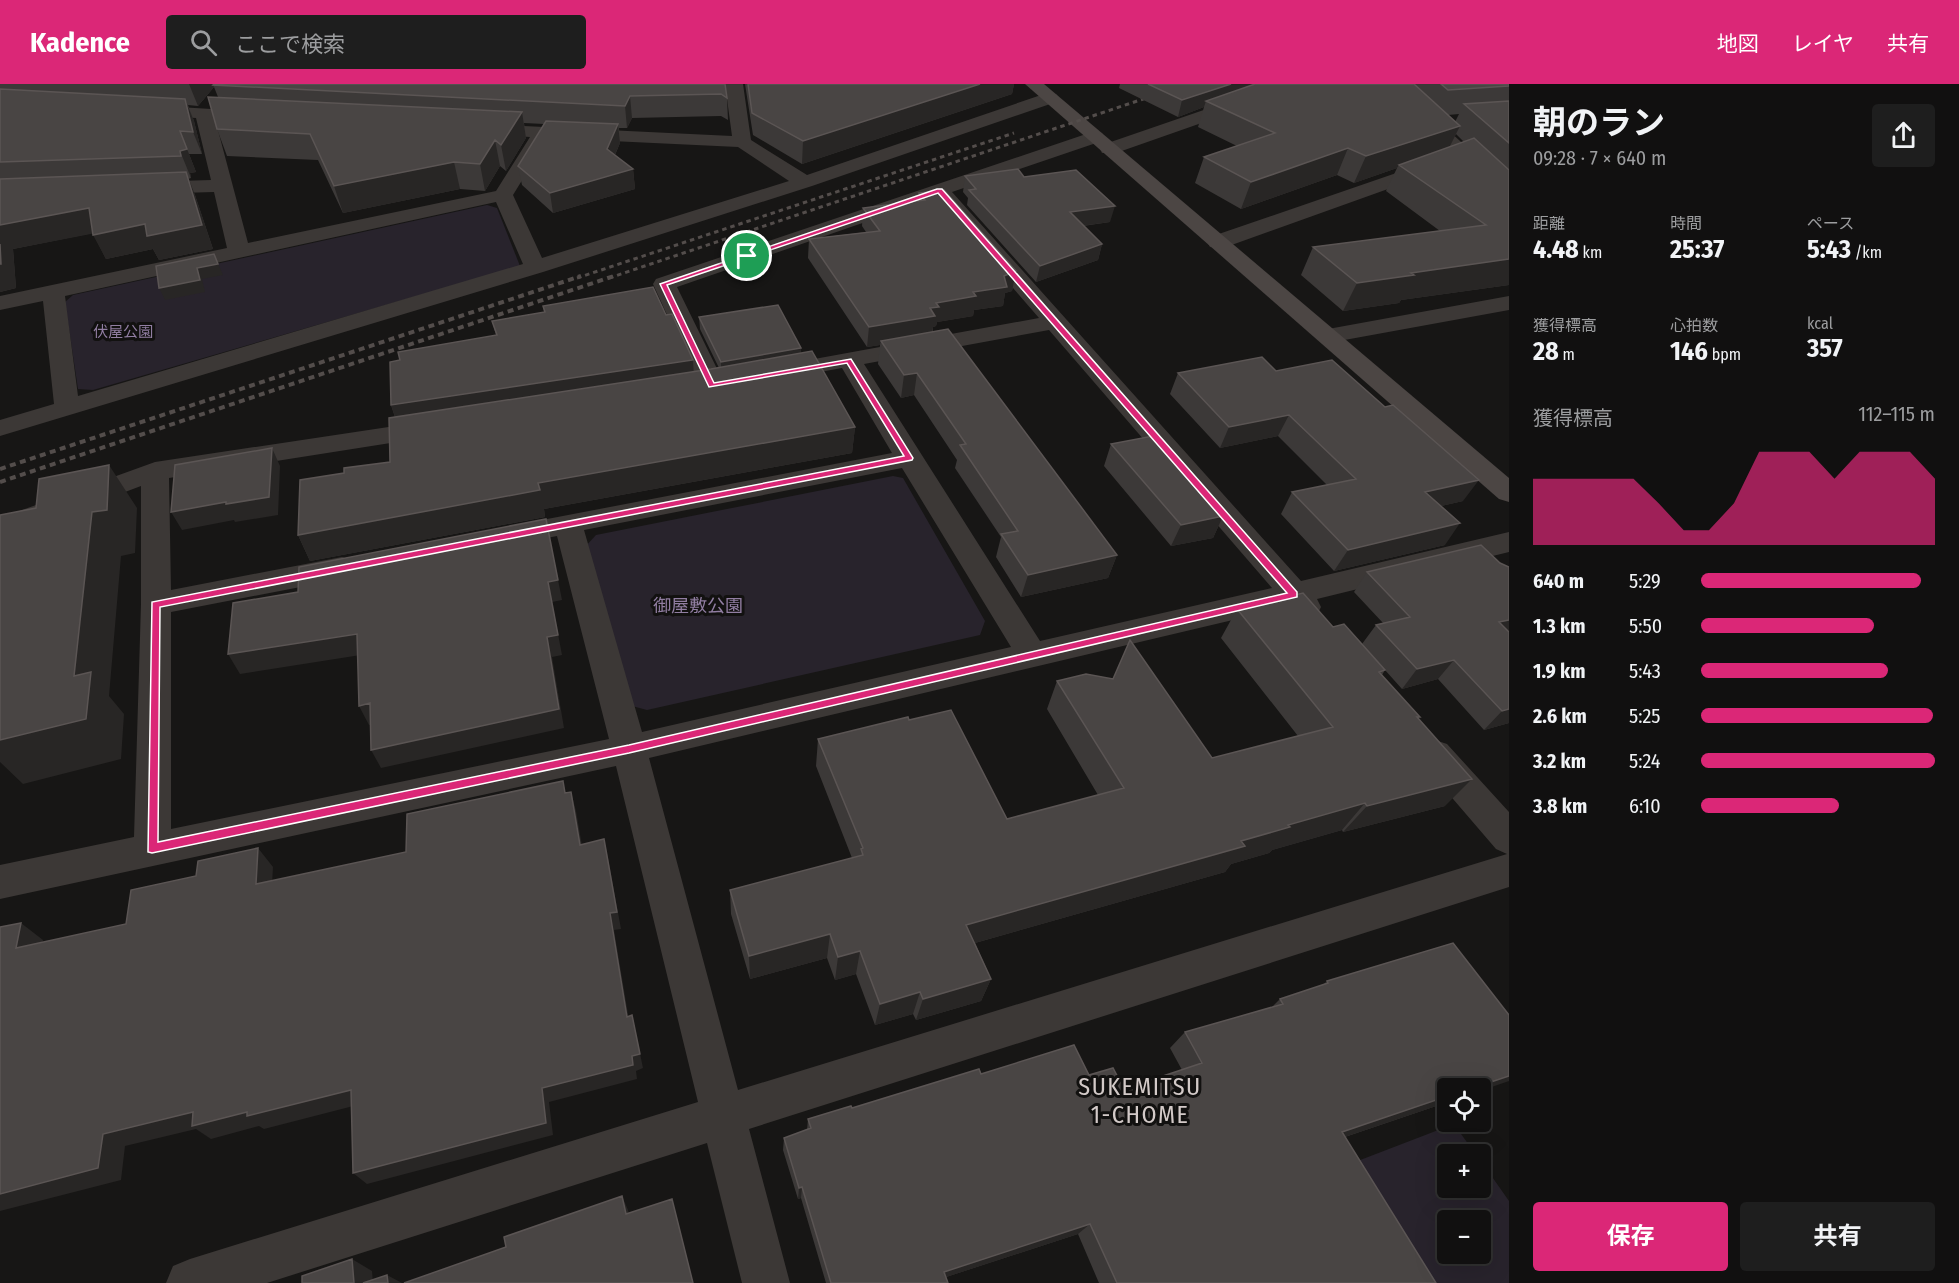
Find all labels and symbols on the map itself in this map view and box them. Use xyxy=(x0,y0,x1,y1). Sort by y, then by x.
pin xyxy=(721,230,772,281)
park label: 伏屋公園 xyxy=(93,323,153,341)
park label: 御屋敷公園 xyxy=(653,595,743,617)
district label: SUKEMITSU 1-CHOME xyxy=(1078,1073,1202,1129)

